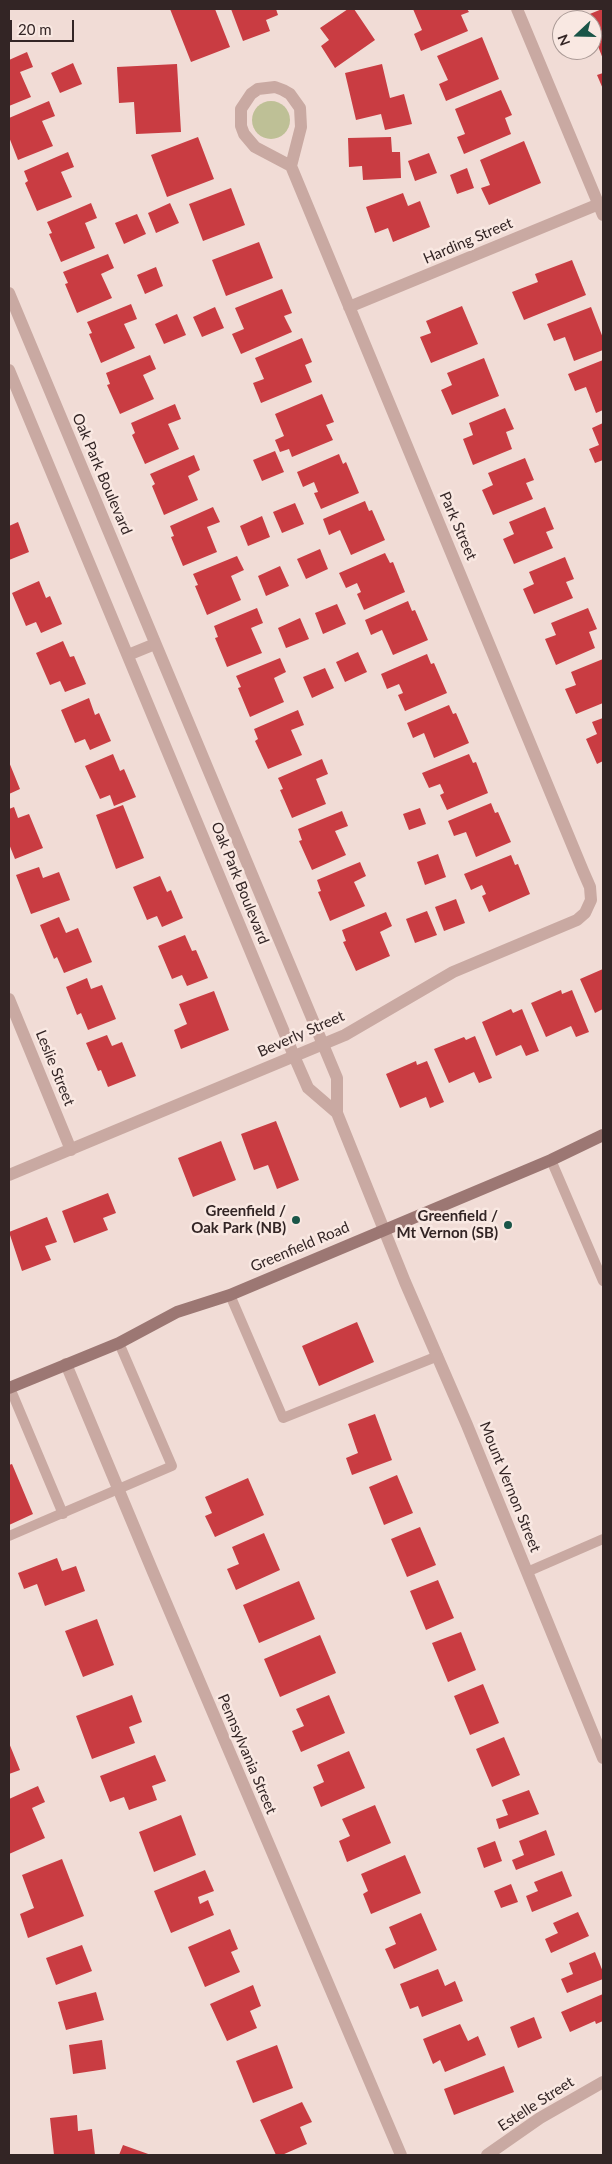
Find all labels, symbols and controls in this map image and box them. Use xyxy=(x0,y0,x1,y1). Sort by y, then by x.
scale bar xyxy=(12,10,76,42)
north arrow xyxy=(552,10,602,60)
text: 20 m xyxy=(18,20,52,38)
text: N xyxy=(554,32,573,48)
street label: Harding Street xyxy=(421,214,515,268)
street label: Oak Park Boulevard xyxy=(68,411,136,537)
street label: Park Street xyxy=(436,489,480,563)
street label: Oak Park Boulevard xyxy=(207,819,273,947)
street label: Beverly Street xyxy=(255,1007,347,1061)
street label: Leslie Street xyxy=(32,1028,78,1108)
place label: Greenfield / Oak Park (NB) xyxy=(191,1202,286,1237)
place label: Greenfield / Mt Vernon (SB) xyxy=(396,1207,498,1242)
marker: Greenfield / Oak Park (NB) xyxy=(290,1214,302,1226)
street label: Greenfield Road xyxy=(248,1218,352,1276)
marker: Greenfield / Mt Vernon (SB) xyxy=(502,1219,514,1231)
street label: Mount Vernon Street xyxy=(476,1419,544,1555)
street label: Pennsylvania Street xyxy=(214,1691,280,1817)
street label: Estelle Street xyxy=(495,2073,577,2135)

